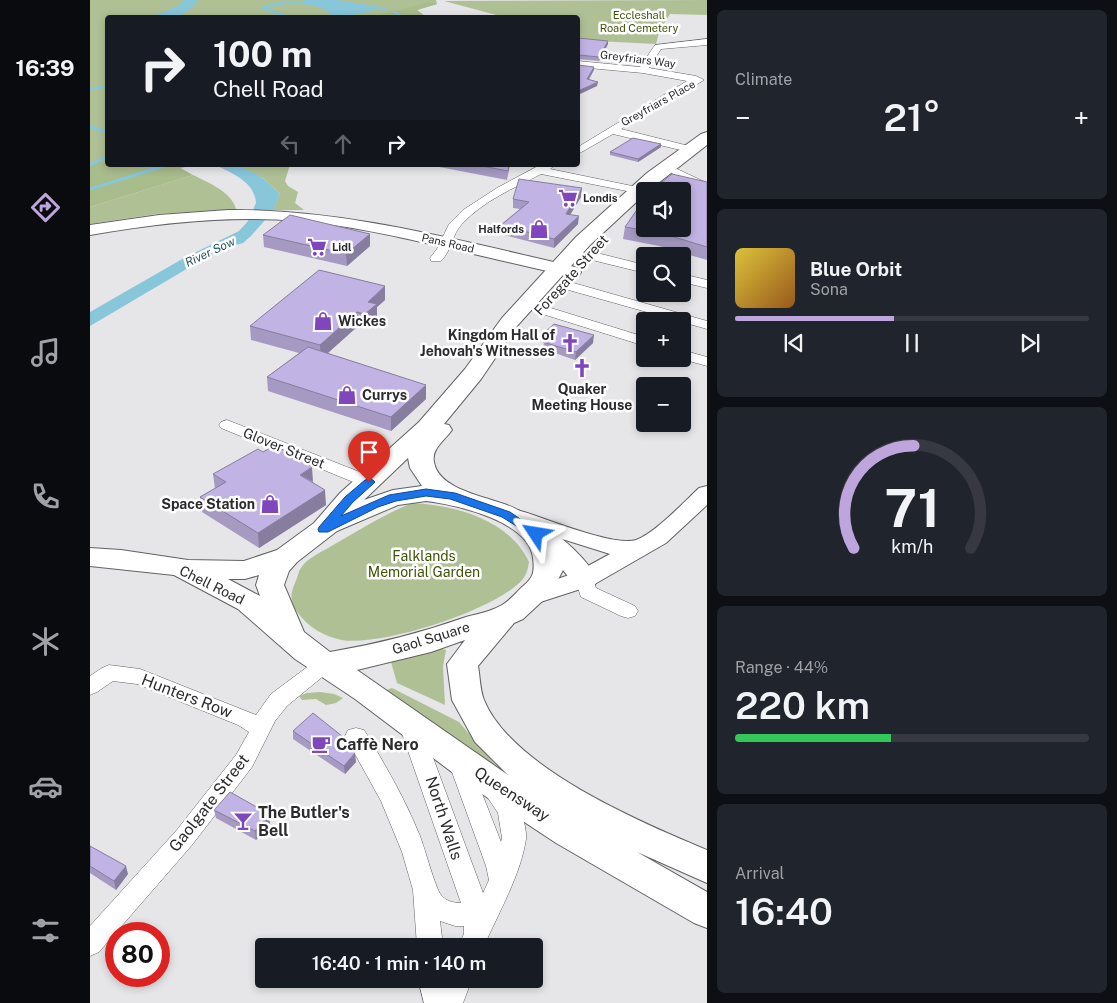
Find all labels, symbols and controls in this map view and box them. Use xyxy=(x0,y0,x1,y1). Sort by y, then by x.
park label: Eccleshall Road Cemetery xyxy=(600,9,678,34)
text: 100 m xyxy=(213,34,312,75)
icon: right xyxy=(130,35,195,100)
street label: Greyfriars Way xyxy=(600,48,676,70)
text: 16:39 xyxy=(16,55,74,81)
text: Climate xyxy=(735,70,792,89)
text: Chell Road xyxy=(213,76,324,102)
street label: Greyfriars Place xyxy=(619,78,697,128)
text: 21° xyxy=(883,95,941,140)
text: − xyxy=(735,101,751,134)
text: + xyxy=(1073,101,1089,134)
icon: left xyxy=(276,130,304,158)
icon: ahead xyxy=(329,130,357,158)
icon: right xyxy=(382,130,410,158)
map controls xyxy=(636,182,691,432)
button: sound xyxy=(636,182,691,237)
supermarket icon: Londis xyxy=(557,187,579,209)
icon: directions xyxy=(28,190,63,225)
place label: Londis xyxy=(583,192,618,204)
shop icon: Halfords xyxy=(528,218,550,240)
place label: Halfords xyxy=(478,223,524,235)
street label: Pans Road xyxy=(421,231,475,255)
street label: Foregate Street xyxy=(531,232,611,318)
water label: River Sow xyxy=(183,234,238,270)
supermarket icon: Lidl xyxy=(306,236,328,258)
place label: Lidl xyxy=(332,241,352,253)
button: search xyxy=(636,247,691,302)
text: Blue Orbit xyxy=(810,258,902,280)
text: Sona xyxy=(810,280,848,299)
shop icon: Wickes xyxy=(312,310,334,332)
button: + xyxy=(636,312,691,367)
place label: Wickes xyxy=(338,313,386,329)
place label: Kingdom Hall of Jehovah's Witnesses xyxy=(420,327,555,359)
icon: previous xyxy=(780,329,808,357)
icon: pause xyxy=(898,329,926,357)
icon: next xyxy=(1016,329,1044,357)
church icon: Kingdom Hall of Jehovah's Witnesses xyxy=(559,332,581,354)
icon: music xyxy=(28,335,63,370)
church icon: Quaker Meeting House xyxy=(571,357,593,379)
button: − xyxy=(636,377,691,432)
place label: Quaker Meeting House xyxy=(532,381,632,413)
shop icon: Currys xyxy=(336,384,358,406)
place label: Currys xyxy=(362,387,407,403)
street label: Glover Street xyxy=(241,424,327,472)
pin xyxy=(348,431,390,482)
icon: arrive xyxy=(355,438,383,466)
text: 71 xyxy=(884,478,940,539)
icon: phone xyxy=(28,479,63,514)
shop icon: Space Station xyxy=(259,493,281,515)
place label: Space Station xyxy=(161,496,255,512)
position arrow xyxy=(509,507,561,559)
text: km/h xyxy=(891,536,933,557)
park label: Falklands Memorial Garden xyxy=(368,548,480,580)
street label: Chell Road xyxy=(177,562,247,608)
street label: Gaol Square xyxy=(390,619,472,657)
icon: climate xyxy=(28,624,63,659)
text: Range · 44% xyxy=(735,658,828,677)
street label: Hunters Row xyxy=(139,670,236,722)
text: 220 km xyxy=(735,683,870,728)
cafe icon: Caffè Nero xyxy=(310,733,332,755)
place label: Caffè Nero xyxy=(336,735,419,754)
street label: Gaolgate Street xyxy=(165,750,253,856)
street label: Queensway xyxy=(471,763,554,826)
icon: car xyxy=(28,769,63,804)
street label: North Walls xyxy=(422,774,466,862)
place label: The Butler's Bell xyxy=(258,803,350,840)
bar icon: The Butler's Bell xyxy=(232,810,254,832)
text: Arrival xyxy=(735,864,784,883)
text: 16:40 xyxy=(735,889,833,934)
icon: filters xyxy=(28,913,63,948)
speed limit sign: 80 xyxy=(105,922,170,987)
text: 16:40 · 1 min · 140 m xyxy=(312,952,486,974)

